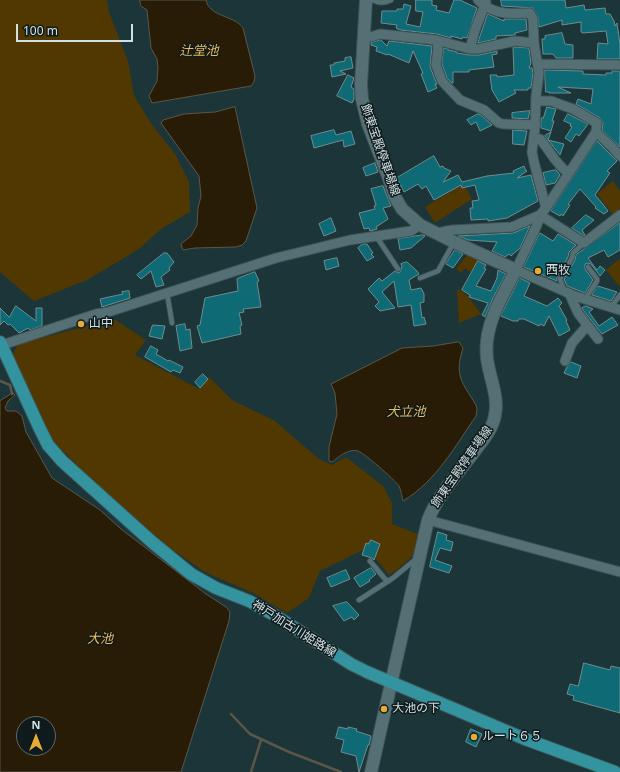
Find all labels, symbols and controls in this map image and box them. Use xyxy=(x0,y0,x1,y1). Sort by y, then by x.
scale bar xyxy=(18,16,135,42)
text: 100 m xyxy=(23,22,58,39)
water label: 辻堂池 xyxy=(180,43,218,59)
street label: 飾東宝殿停車場線 xyxy=(358,102,402,198)
place label: 西牧 xyxy=(546,264,570,278)
marker: 西牧 xyxy=(533,266,543,276)
place label: 山中 xyxy=(89,317,113,331)
marker: 山中 xyxy=(76,319,86,329)
water label: 犬立池 xyxy=(387,404,425,420)
street label: 飾東宝殿停車場線 xyxy=(429,424,495,510)
street label: 神戸加古川姫路線 xyxy=(249,597,339,661)
water label: 大池 xyxy=(87,631,113,647)
place label: 大池の下 xyxy=(392,702,440,716)
marker: 大池の下 xyxy=(379,704,389,714)
north arrow xyxy=(16,716,56,756)
text: N xyxy=(32,717,40,732)
place label: ルート６５ xyxy=(482,730,542,744)
marker: ルート６５ xyxy=(469,732,479,742)

